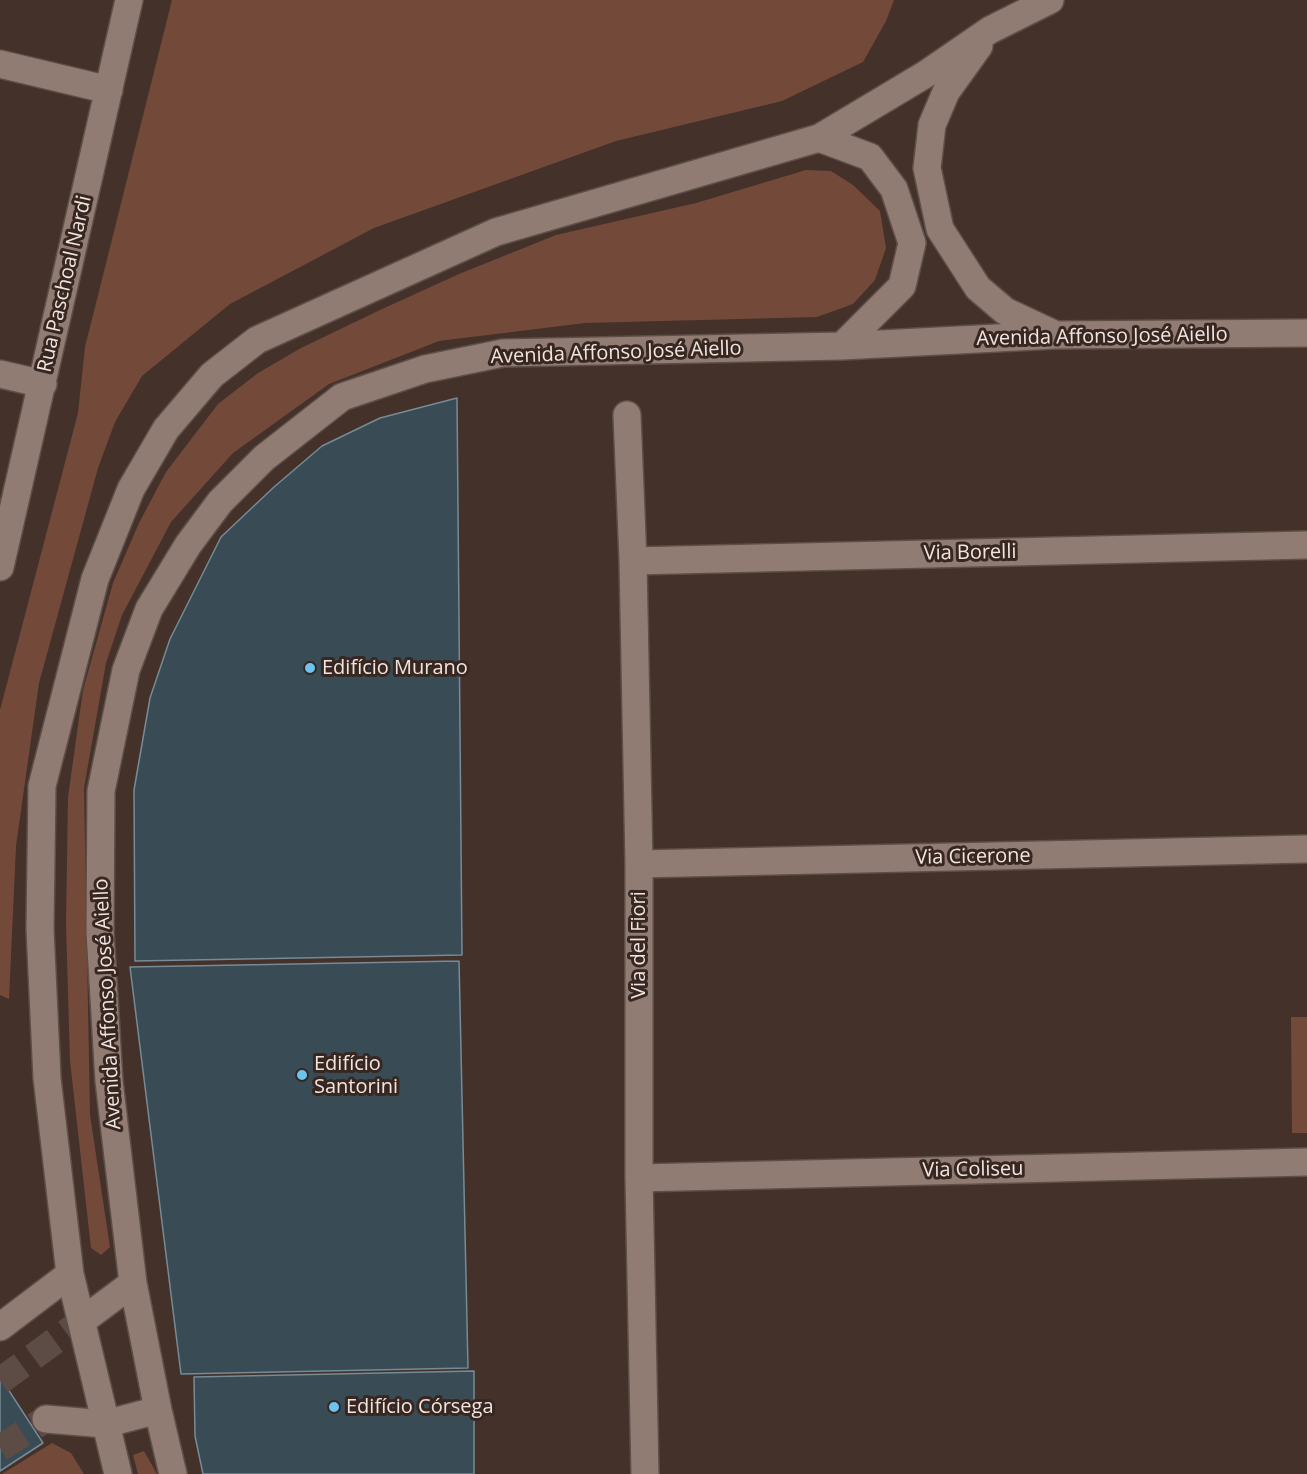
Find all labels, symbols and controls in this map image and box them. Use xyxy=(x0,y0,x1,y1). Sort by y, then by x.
street label: Rua Paschoal Nardi xyxy=(33,193,97,375)
street label: Avenida Affonso José Aiello xyxy=(976,323,1228,351)
street label: Avenida Affonso José Aiello xyxy=(490,337,742,369)
street label: Via Borelli xyxy=(923,540,1017,566)
place label: Edifício Murano xyxy=(322,656,468,680)
marker: Edifício Murano xyxy=(303,661,317,675)
street label: Via Cicerone xyxy=(915,844,1031,870)
street label: Avenida Affonso José Aiello xyxy=(89,878,127,1130)
street label: Via del Fiori xyxy=(627,891,651,999)
place label: Edifício Santorini xyxy=(314,1052,398,1099)
marker: Edifício Santorini xyxy=(295,1068,309,1082)
street label: Via Coliseu xyxy=(922,1157,1024,1183)
place label: Edifício Córsega xyxy=(346,1395,494,1419)
marker: Edifício Córsega xyxy=(327,1400,341,1414)

